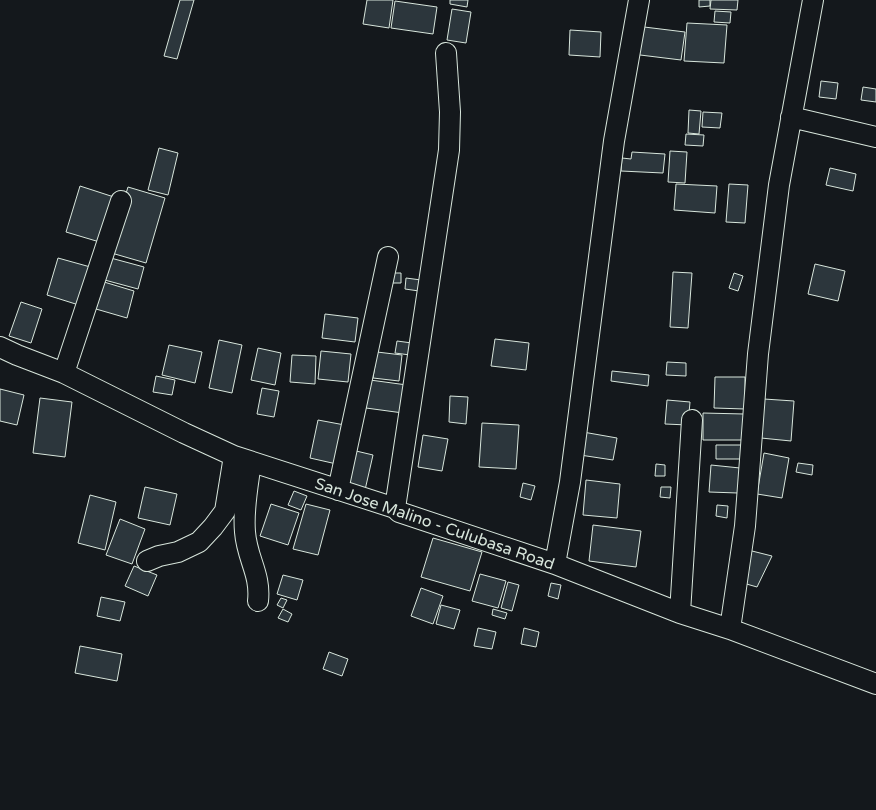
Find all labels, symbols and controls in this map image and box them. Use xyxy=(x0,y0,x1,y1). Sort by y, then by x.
street label: San Jose Malino - Culubasa Road xyxy=(312,473,557,574)

